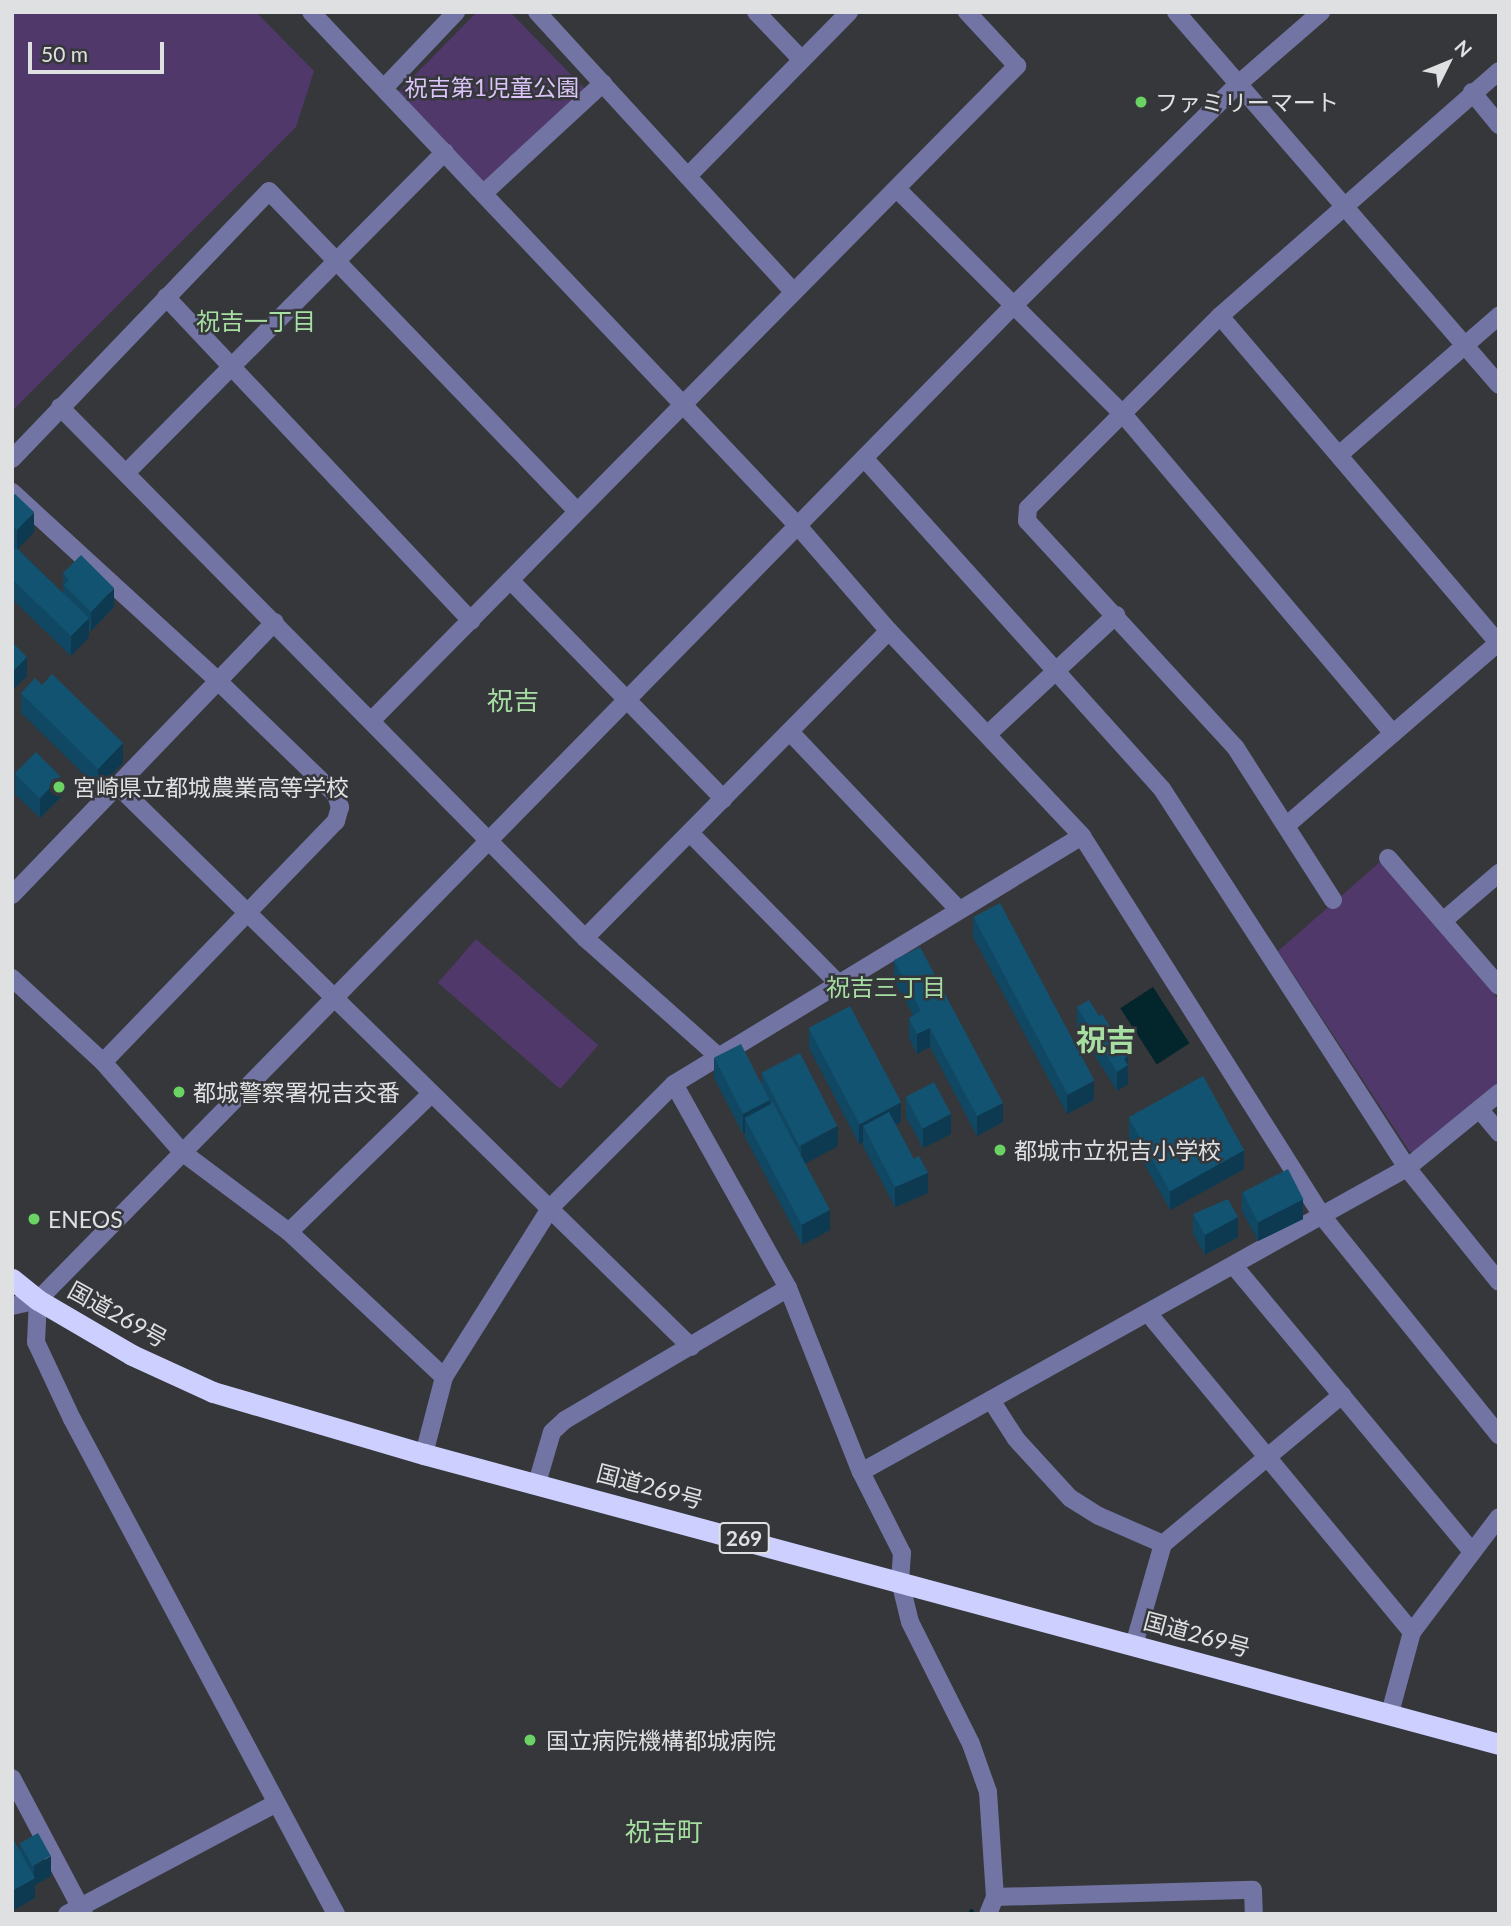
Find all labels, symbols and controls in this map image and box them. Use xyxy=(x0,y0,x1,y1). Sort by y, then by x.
scale bar xyxy=(32,28,168,72)
north arrow xyxy=(1413,28,1483,98)
text: N xyxy=(1450,35,1477,62)
text: 50 m xyxy=(41,41,88,66)
park label: 祝吉第1児童公園 xyxy=(405,73,579,101)
place label: ファミリーマート xyxy=(1155,88,1339,116)
marker: ファミリーマート xyxy=(1133,94,1149,110)
district label: 祝吉一丁目 xyxy=(196,307,316,335)
district label: 祝吉 xyxy=(487,685,539,717)
place label: 宮崎県立都城農業高等学校 xyxy=(73,773,349,801)
marker: 宮崎県立都城農業高等学校 xyxy=(51,779,67,795)
district label: 祝吉三丁目 xyxy=(826,973,946,1001)
district label: 祝吉 xyxy=(1076,1021,1136,1057)
place label: 都城警察署祝吉交番 xyxy=(193,1078,400,1106)
marker: 都城警察署祝吉交番 xyxy=(171,1084,187,1100)
place label: 都城市立祝吉小学校 xyxy=(1014,1136,1221,1164)
marker: 都城市立祝吉小学校 xyxy=(992,1142,1008,1158)
place label: ENEOS xyxy=(48,1205,123,1233)
marker: ENEOS xyxy=(26,1211,42,1227)
street label: 国道269号 xyxy=(64,1276,172,1352)
street label: 国道269号 xyxy=(594,1459,706,1513)
road number: 269 xyxy=(718,1520,770,1556)
street label: 国道269号 xyxy=(1141,1607,1253,1661)
place label: 国立病院機構都城病院 xyxy=(546,1726,776,1754)
marker: 国立病院機構都城病院 xyxy=(520,1730,540,1750)
district label: 祝吉町 xyxy=(625,1816,703,1848)

